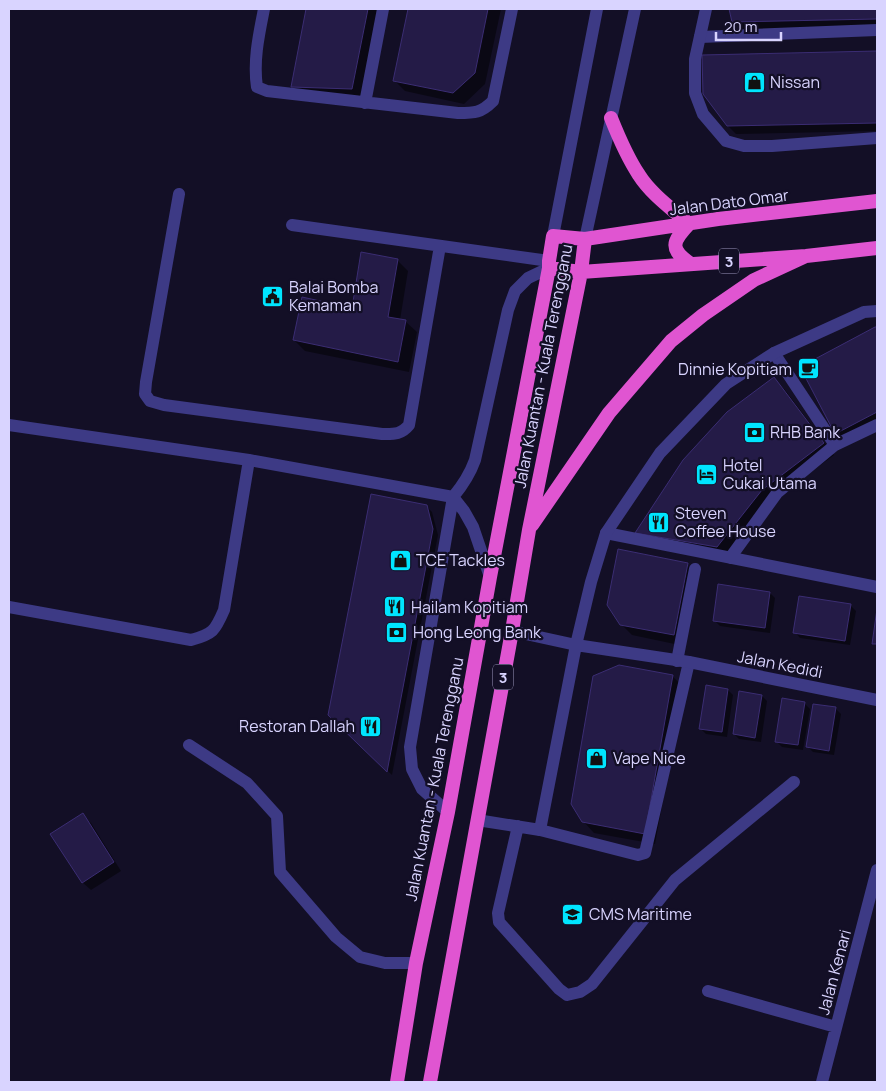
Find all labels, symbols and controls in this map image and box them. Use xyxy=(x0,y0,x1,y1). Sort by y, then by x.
scale bar xyxy=(716,10,781,42)
text: 20 m xyxy=(724,16,757,37)
shop icon: Nissan xyxy=(742,70,766,94)
place label: Nissan xyxy=(770,71,820,93)
street label: Jalan Dato Omar xyxy=(668,184,790,220)
street label: Jalan Kuantan - Kuala Terengganu xyxy=(509,242,577,490)
road number: 3 xyxy=(719,248,739,274)
place label: Balai Bomba Kemaman xyxy=(289,276,378,316)
public building icon: Balai Bomba Kemaman xyxy=(261,284,285,308)
cafe icon: Dinnie Kopitiam xyxy=(796,357,820,381)
place label: Dinnie Kopitiam xyxy=(678,358,792,380)
bank icon: RHB Bank xyxy=(742,420,766,444)
place label: RHB Bank xyxy=(770,421,841,443)
place label: Hotel Cukai Utama xyxy=(723,454,817,494)
hotel icon: Hotel Cukai Utama xyxy=(695,462,719,486)
place label: Steven Coffee House xyxy=(675,502,776,542)
restaurant icon: Steven Coffee House xyxy=(647,510,671,534)
shop icon: TCE Tackles xyxy=(388,548,412,572)
place label: TCE Tackles xyxy=(416,549,505,571)
restaurant icon: Hailam Kopitiam xyxy=(383,595,407,619)
place label: Hailam Kopitiam xyxy=(411,596,528,618)
bank icon: Hong Leong Bank xyxy=(385,620,409,644)
place label: Hong Leong Bank xyxy=(413,621,542,643)
street label: Jalan Kedidi xyxy=(736,645,824,683)
street label: Jalan Kuantan - Kuala Terengganu xyxy=(400,655,468,903)
road number: 3 xyxy=(493,664,513,690)
restaurant icon: Restoran Dallah xyxy=(359,714,383,738)
place label: Restoran Dallah xyxy=(239,715,355,737)
shop icon: Vape Nice xyxy=(585,746,609,770)
place label: Vape Nice xyxy=(613,747,686,769)
school or university icon: CMS Maritime xyxy=(561,902,585,926)
place label: CMS Maritime xyxy=(589,903,692,925)
street label: Jalan Kenari xyxy=(812,927,856,1017)

